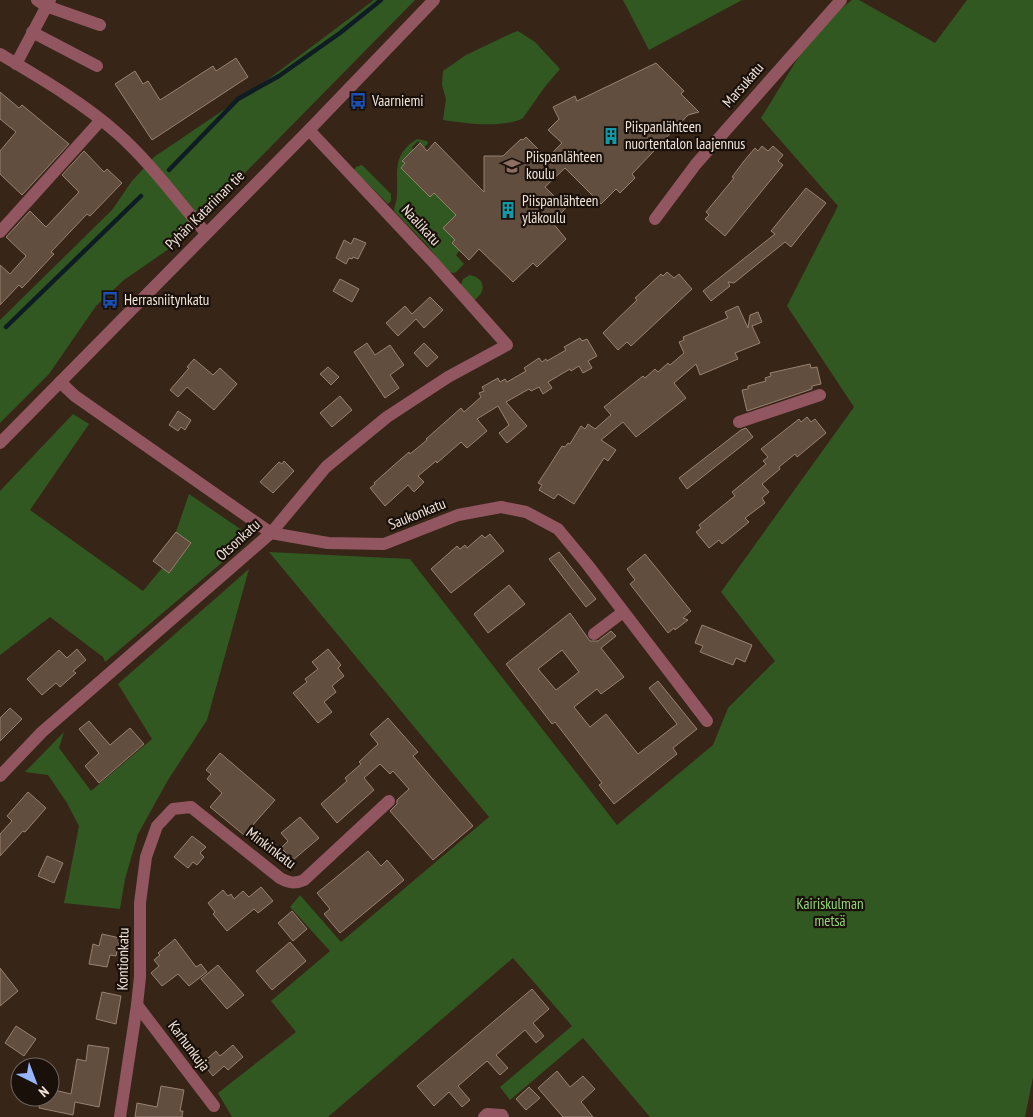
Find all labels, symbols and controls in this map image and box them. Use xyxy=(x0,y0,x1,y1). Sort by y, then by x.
street label: Marsukatu xyxy=(718,58,767,111)
bus stop icon: Vaarniemi xyxy=(348,91,368,111)
place label: Vaarniemi xyxy=(371,91,424,110)
place label: Piispanlähteen nuortentalon laajennus xyxy=(625,117,745,153)
building icon: Piispanlähteen nuortentalon laajennus xyxy=(601,126,621,146)
place label: Piispanlähteen koulu xyxy=(526,147,602,183)
school or university icon: Piispanlähteen koulu xyxy=(502,156,522,176)
street label: Pyhän Katariinan tie xyxy=(161,166,248,253)
place label: Piispanlähteen yläkoulu xyxy=(522,191,598,227)
street label: Naalikatu xyxy=(398,200,445,249)
building icon: Piispanlähteen yläkoulu xyxy=(498,200,518,220)
bus stop icon: Herrasniitynkatu xyxy=(100,290,120,310)
place label: Herrasniitynkatu xyxy=(124,290,209,309)
street label: Saukonkatu xyxy=(385,493,448,534)
street label: Otsonkatu xyxy=(212,515,264,564)
street label: Minkinkatu xyxy=(243,823,300,872)
park label: Kairiskulman metsä xyxy=(797,894,863,930)
street label: Kontionkatu xyxy=(112,927,133,991)
street label: Karhunkuja xyxy=(164,1017,215,1075)
north arrow xyxy=(10,1057,60,1107)
text: N xyxy=(35,1082,53,1101)

